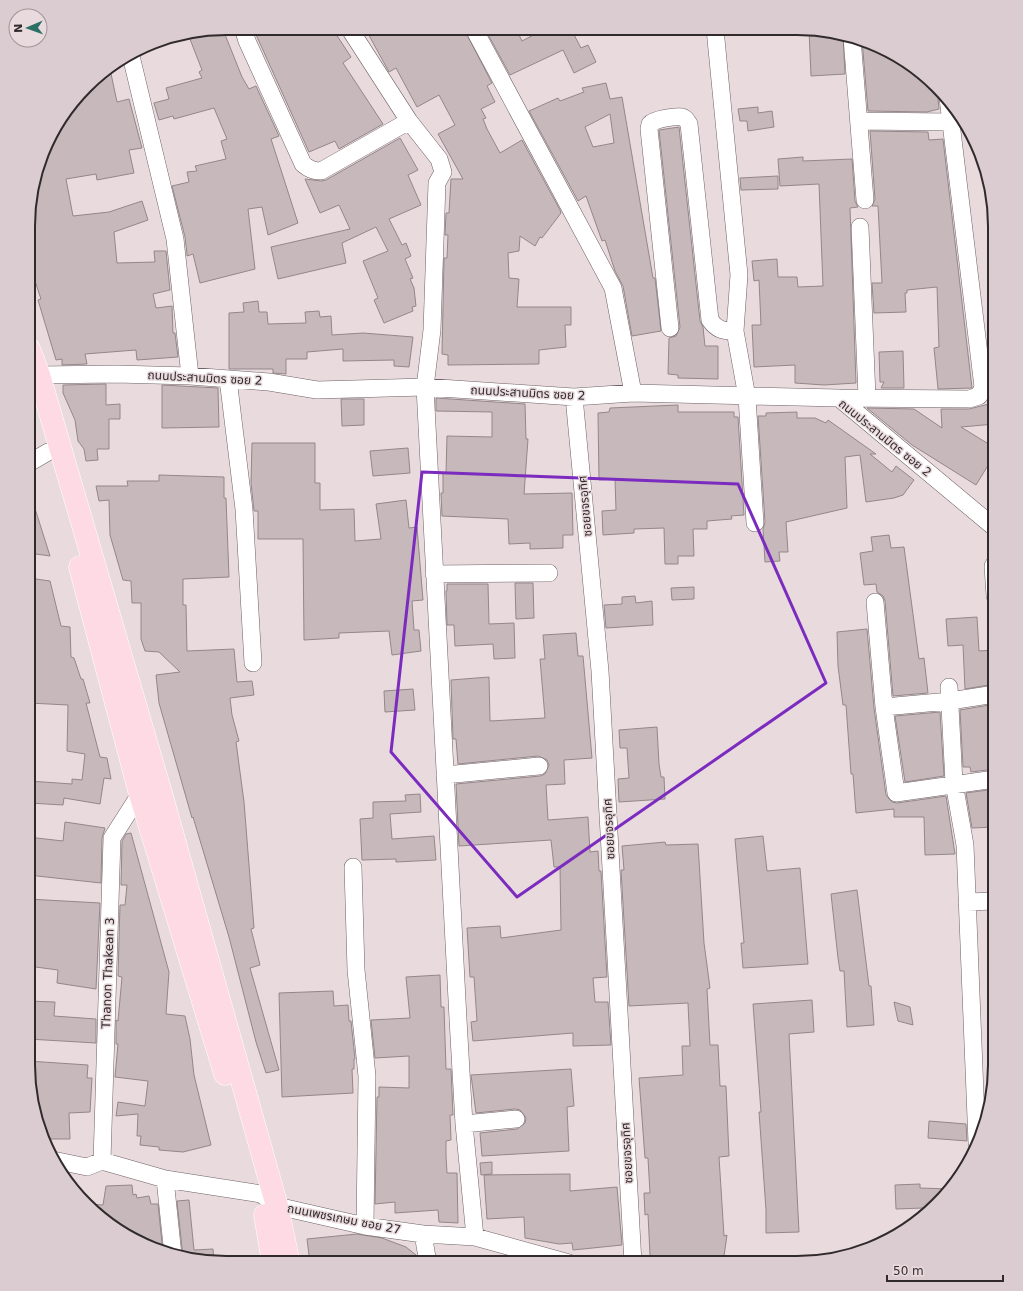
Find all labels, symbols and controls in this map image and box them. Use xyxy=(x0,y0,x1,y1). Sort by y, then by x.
north arrow xyxy=(8,8,48,48)
text: N xyxy=(12,23,25,33)
street label: ถนนประสานมิตร ซอย 2 xyxy=(147,368,263,388)
street label: ถนนประสานมิตร ซอย 2 xyxy=(470,383,586,403)
street label: ถนนประสานมิตร ซอย 2 xyxy=(836,396,934,480)
street label: ซอยขจรอุทิศ xyxy=(575,475,595,537)
street label: ซอยขจรอุทิศ xyxy=(600,798,618,860)
street label: Thanon Thakean 3 xyxy=(99,917,117,1030)
street label: ซอยขจรอุทิศ xyxy=(618,1122,636,1184)
street label: ถนนเพชรเกษม ซอย 27 xyxy=(286,1201,402,1237)
scale bar xyxy=(887,1257,1003,1283)
text: 50 m xyxy=(893,1264,924,1278)

